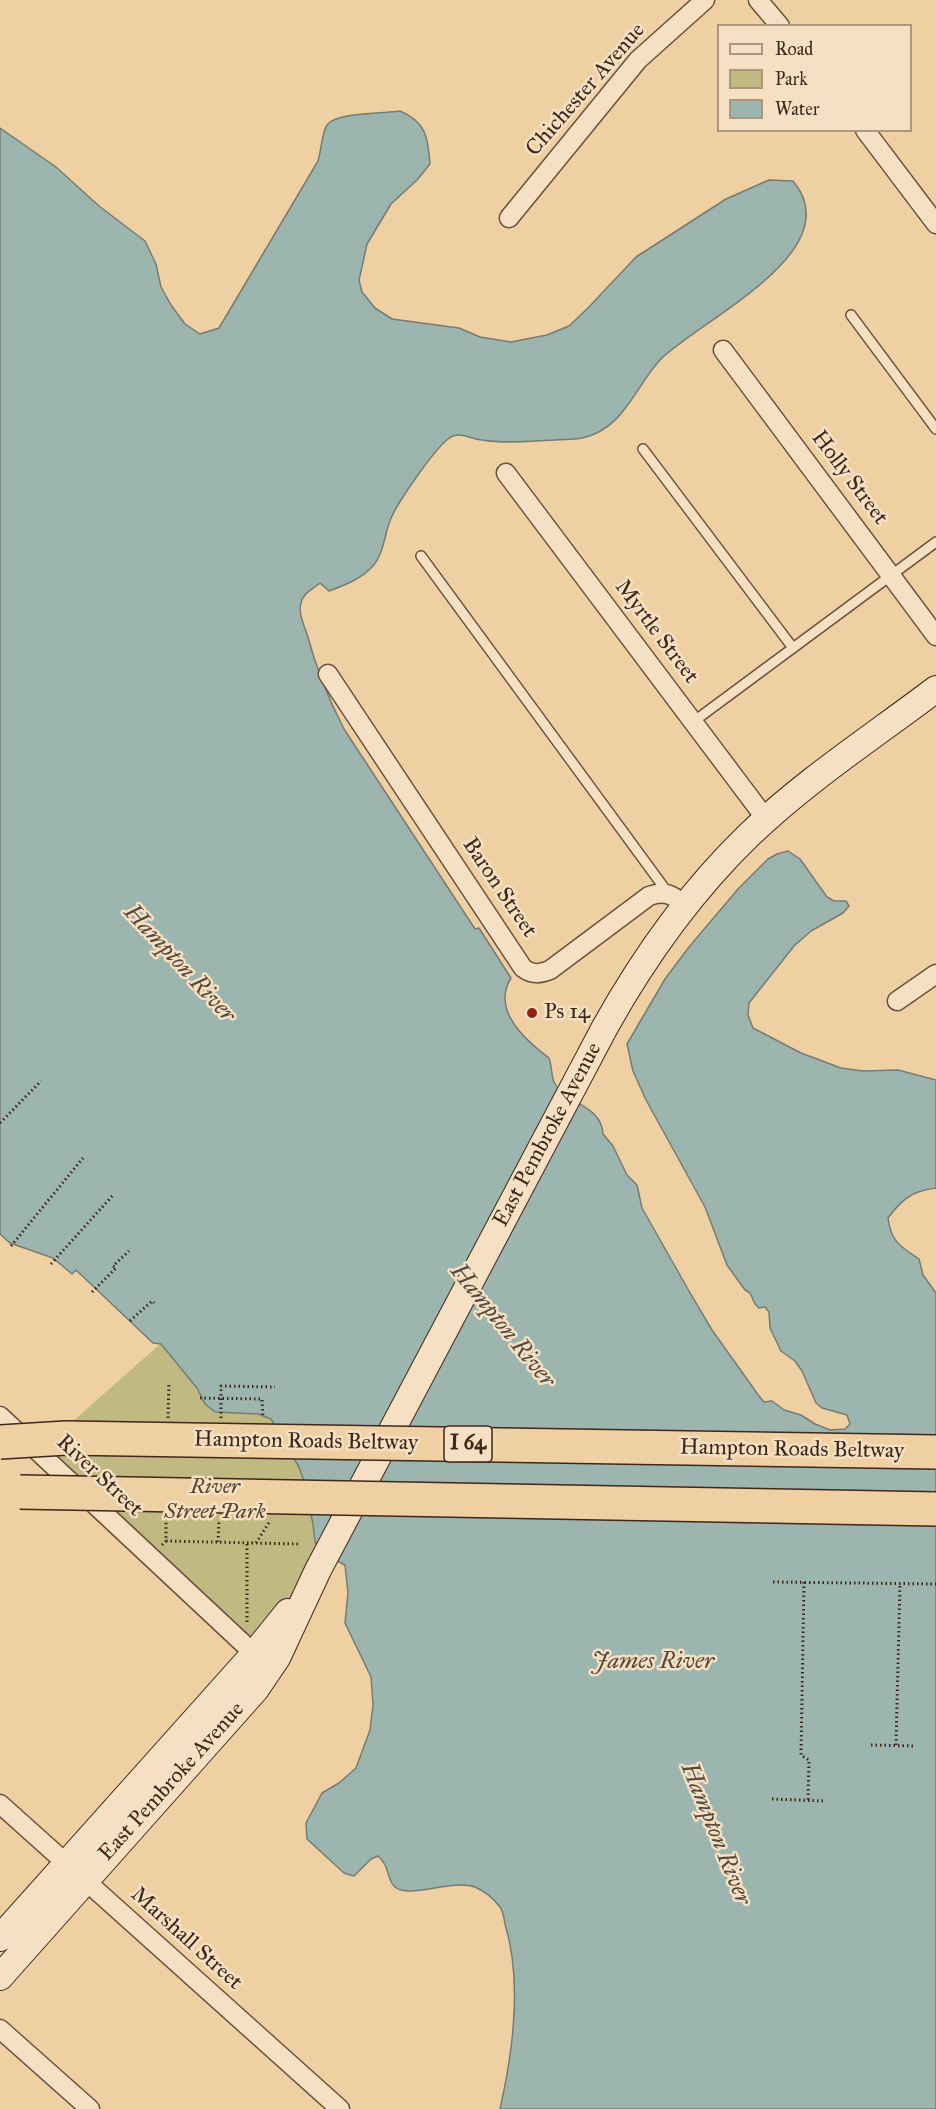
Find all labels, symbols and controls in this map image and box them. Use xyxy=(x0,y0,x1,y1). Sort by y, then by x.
street label: Chichester Avenue xyxy=(521,18,651,162)
legend xyxy=(717,24,912,132)
text: Road xyxy=(775,38,813,60)
text: Park xyxy=(775,68,808,90)
text: Water xyxy=(775,98,819,120)
street label: Holly Street xyxy=(805,426,893,530)
street label: Myrtle Street xyxy=(608,575,704,689)
street label: Baron Street xyxy=(456,833,542,943)
water label: Hampton River xyxy=(117,899,241,1029)
place label: Ps 14 xyxy=(544,1000,590,1026)
marker: Ps 14 xyxy=(525,1006,539,1020)
street label: East Pembroke Avenue xyxy=(488,1038,608,1232)
water label: Hampton River xyxy=(443,1258,561,1394)
road number: I 64 xyxy=(444,1426,492,1462)
street label: Hampton Roads Beltway xyxy=(194,1427,418,1457)
street label: River Street xyxy=(50,1429,148,1523)
street label: Hampton Roads Beltway xyxy=(680,1435,904,1465)
park label: River Street Park xyxy=(164,1475,266,1526)
water label: James River xyxy=(592,1648,714,1676)
street label: East Pembroke Avenue xyxy=(94,1697,250,1867)
water label: Hampton River xyxy=(673,1759,757,1909)
street label: Marshall Street xyxy=(125,1882,247,1996)

